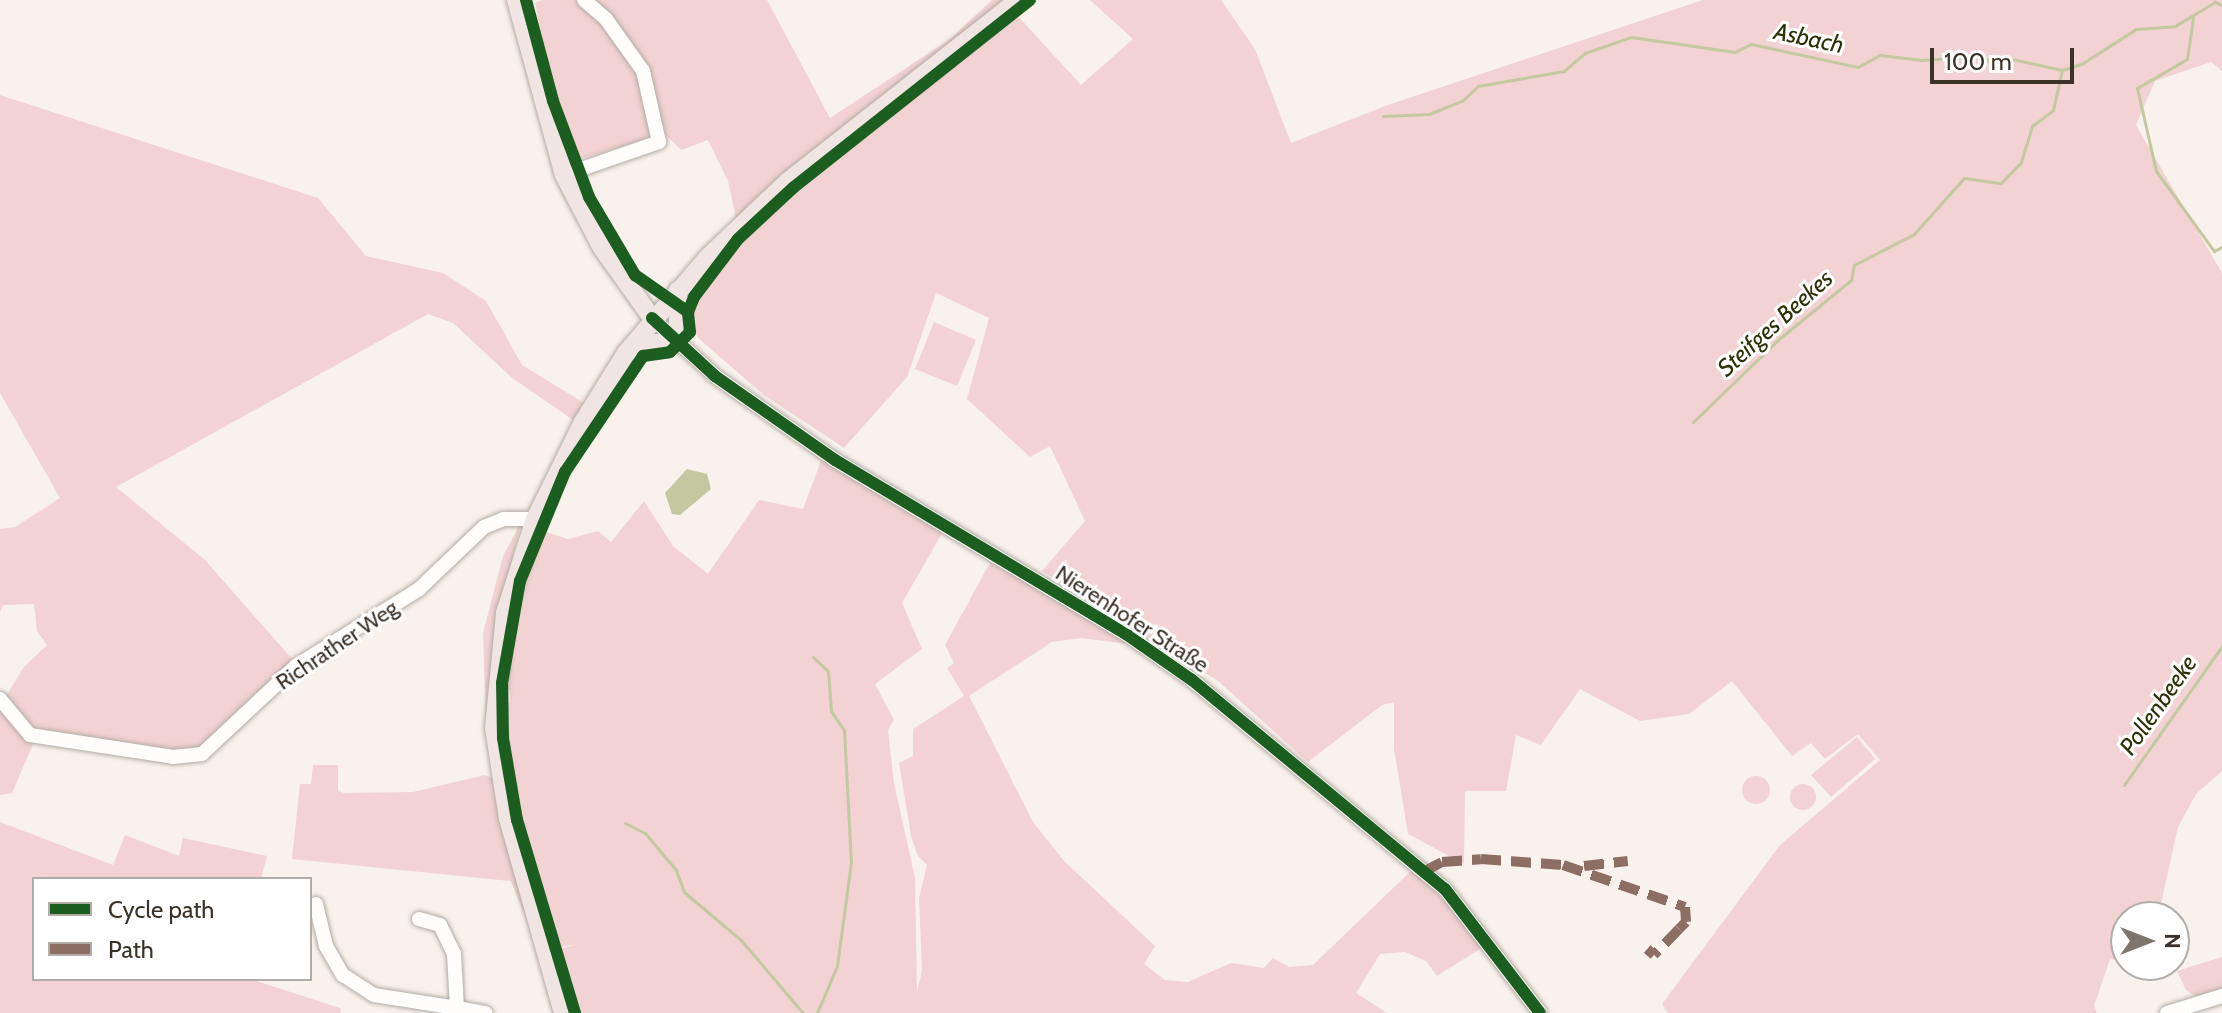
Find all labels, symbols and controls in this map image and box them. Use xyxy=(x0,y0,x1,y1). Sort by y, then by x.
water label: Asbach xyxy=(1772,17,1846,59)
scale bar xyxy=(1934,32,2078,82)
text: 100 m xyxy=(1944,47,2012,76)
water label: Steifges Beekes xyxy=(1711,264,1839,382)
street label: Nierenhofer Straße xyxy=(1051,560,1213,678)
street label: Richrather Weg xyxy=(271,594,403,696)
water label: Pollenbeeke xyxy=(2113,650,2203,760)
legend xyxy=(32,877,312,981)
text: Cycle path xyxy=(108,895,214,924)
north arrow xyxy=(2110,901,2190,981)
text: N xyxy=(2159,933,2186,949)
text: Path xyxy=(108,935,154,964)

